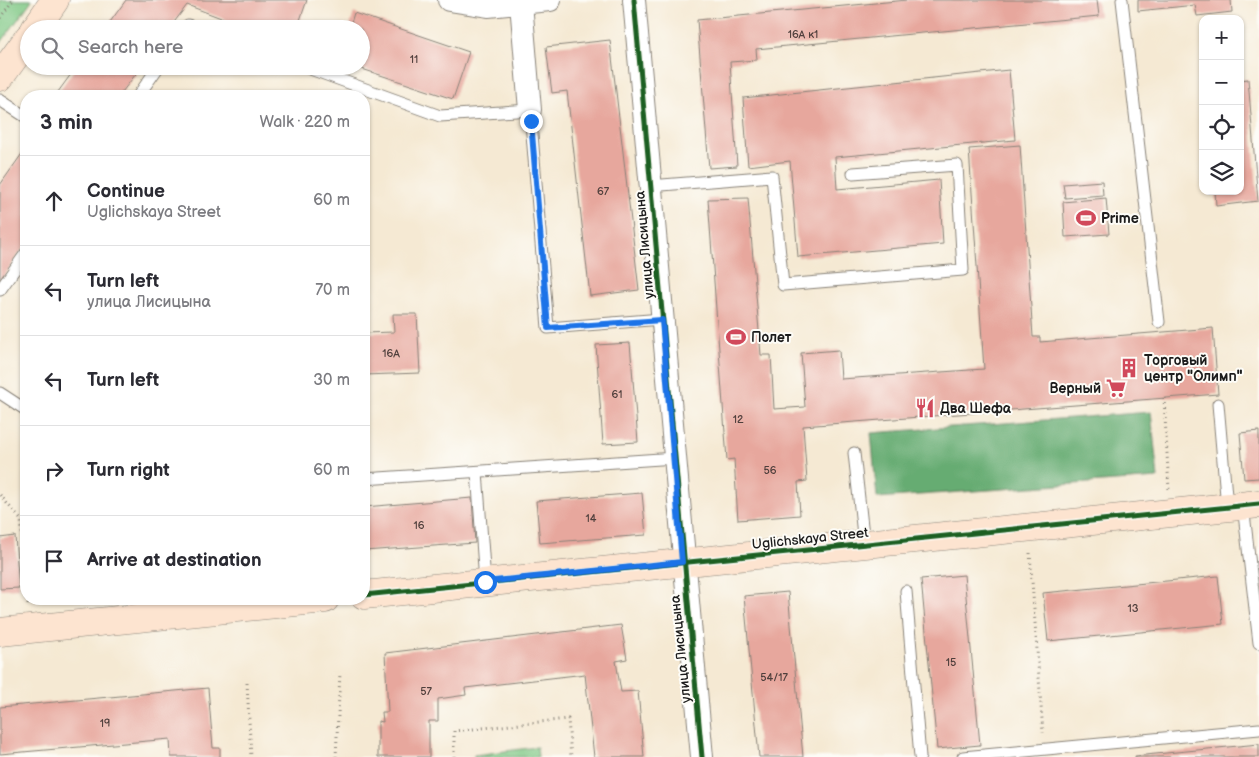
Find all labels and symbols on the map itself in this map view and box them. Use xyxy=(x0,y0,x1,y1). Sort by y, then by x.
house number: 16А к1 xyxy=(788,28,818,41)
house number: 11 xyxy=(410,53,418,66)
route end xyxy=(520,110,543,133)
house number: 67 xyxy=(597,185,610,198)
street label: улица Лисицына xyxy=(631,189,658,300)
sports icon: Prime xyxy=(1075,207,1097,229)
place label: Prime xyxy=(1101,210,1139,227)
sports icon: Полет xyxy=(725,326,747,348)
place label: Полет xyxy=(751,329,792,346)
house number: 16А xyxy=(382,347,400,360)
place label: Торговый центр "Олимп" xyxy=(1144,352,1243,385)
building icon: Торговый центр "Олимп" xyxy=(1118,357,1140,379)
supermarket icon: Верный xyxy=(1105,377,1127,399)
place label: Верный xyxy=(1049,380,1101,397)
house number: 61 xyxy=(612,388,622,401)
restaurant icon: Два Шефа xyxy=(914,397,936,419)
place label: Два Шефа xyxy=(940,400,1012,417)
house number: 12 xyxy=(733,413,744,426)
house number: 56 xyxy=(763,464,777,477)
house number: 14 xyxy=(586,512,597,525)
house number: 16 xyxy=(414,519,425,532)
street label: Uglichskaya Street xyxy=(751,524,870,553)
route start xyxy=(474,571,497,594)
street label: улица Лисицына xyxy=(666,593,695,704)
house number: 13 xyxy=(1127,602,1139,615)
house number: 15 xyxy=(946,656,956,669)
house number: 54/17 xyxy=(760,671,788,684)
house number: 57 xyxy=(420,685,432,698)
house number: 19 xyxy=(100,717,110,730)

